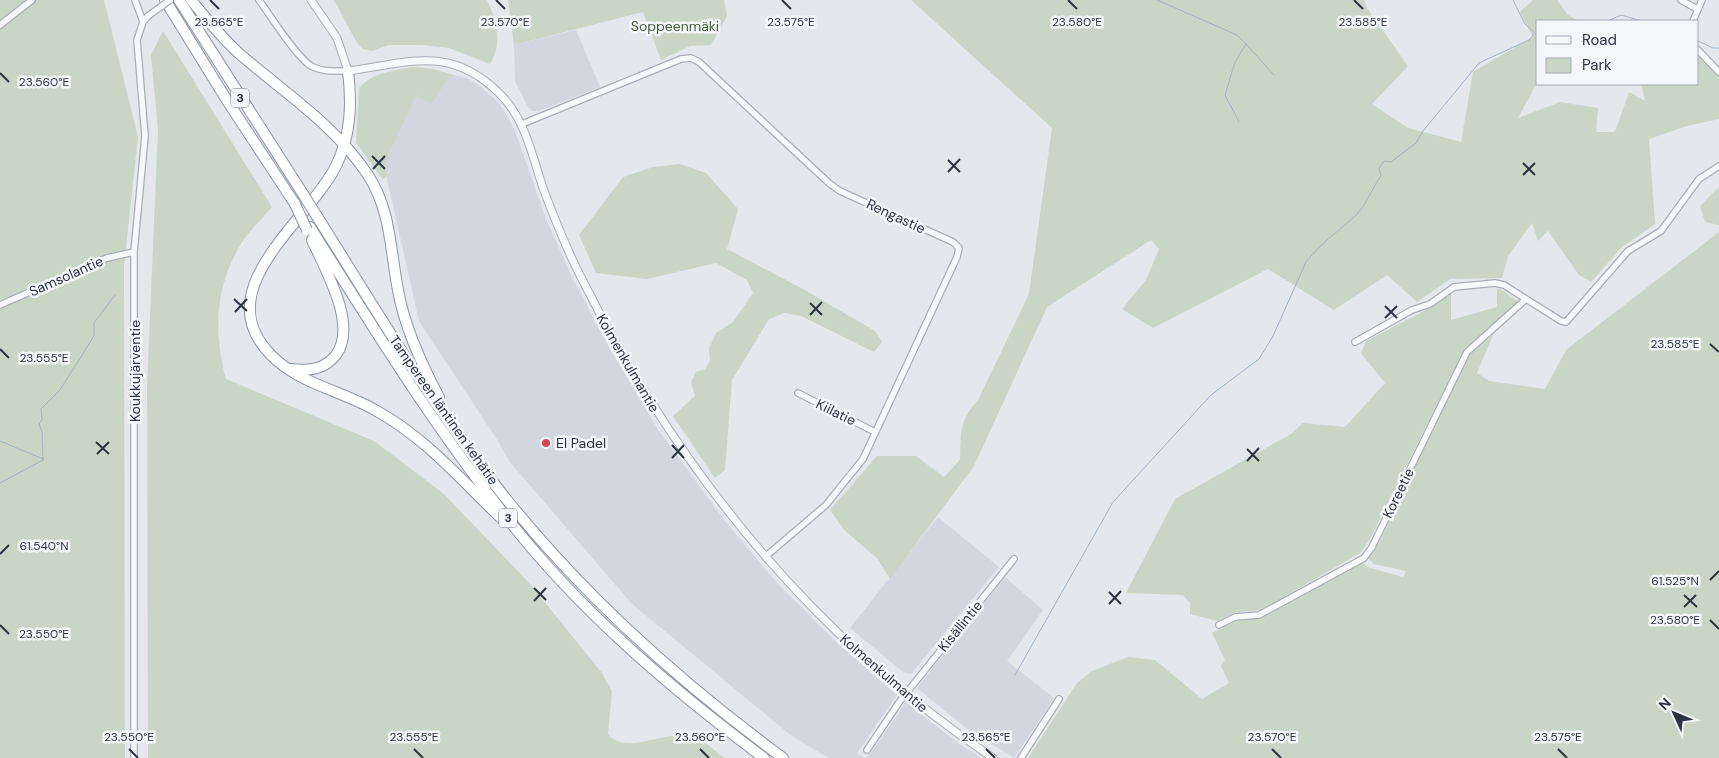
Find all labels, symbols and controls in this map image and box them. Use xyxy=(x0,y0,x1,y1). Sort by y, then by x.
text: 23.565°E xyxy=(194,14,244,30)
text: 23.570°E xyxy=(481,14,530,30)
text: 23.575°E xyxy=(767,14,815,30)
text: 23.580°E xyxy=(1052,14,1102,30)
text: 23.585°E xyxy=(1338,14,1388,30)
park label: Soppeenmäki xyxy=(631,17,719,35)
legend xyxy=(1536,20,1699,85)
text: Road xyxy=(1582,30,1617,50)
text: Park xyxy=(1582,55,1612,75)
text: 23.560°E xyxy=(19,74,69,90)
road number: 3 xyxy=(231,89,249,108)
street label: Rengastie xyxy=(864,195,928,237)
street label: Samsolantie xyxy=(26,252,106,300)
street label: Kolmenkulmantie xyxy=(593,311,663,415)
street label: Koukkujärventie xyxy=(126,320,144,422)
street label: Tampereen läntinen kehätie xyxy=(385,332,503,488)
text: 23.585°E xyxy=(1650,336,1700,352)
text: 23.555°E xyxy=(19,350,69,366)
street label: Kiilatie xyxy=(813,395,859,429)
place label: El Padel xyxy=(556,434,606,452)
marker: El Padel xyxy=(540,437,552,449)
street label: Koreetie xyxy=(1378,465,1418,521)
road number: 3 xyxy=(499,508,517,528)
text: 61.540°N xyxy=(20,538,68,554)
text: 61.525°N xyxy=(1651,573,1699,589)
street label: Kisällintie xyxy=(934,597,986,655)
text: 23.580°E xyxy=(1650,612,1700,628)
text: 23.550°E xyxy=(19,626,69,642)
street label: Kolmenkulmantie xyxy=(836,630,932,716)
north arrow xyxy=(1649,688,1699,738)
text: N xyxy=(1655,694,1675,714)
text: 23.550°E xyxy=(104,729,154,745)
text: 23.555°E xyxy=(389,729,439,745)
text: 23.560°E xyxy=(675,729,725,745)
text: 23.565°E xyxy=(961,729,1011,745)
text: 23.570°E xyxy=(1248,729,1297,745)
text: 23.575°E xyxy=(1534,729,1582,745)

